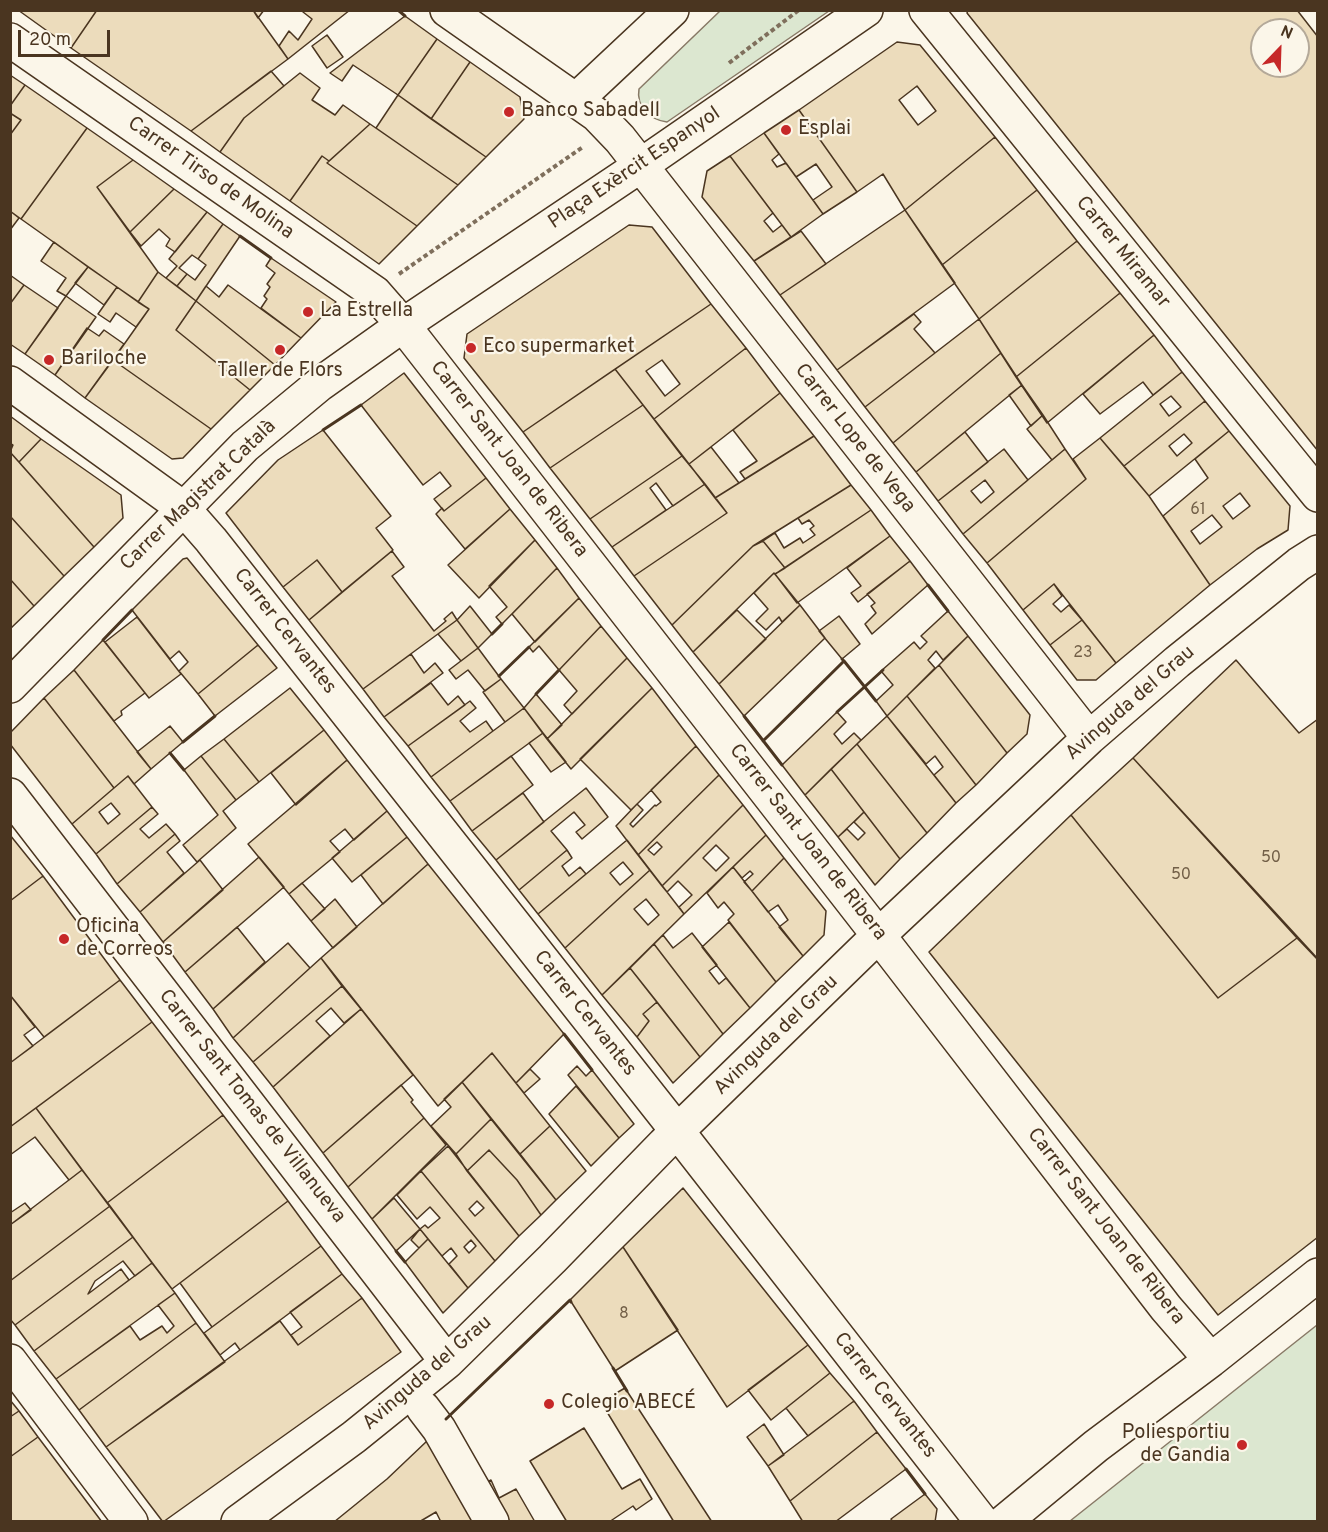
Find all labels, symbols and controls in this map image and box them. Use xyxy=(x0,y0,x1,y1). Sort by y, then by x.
scale bar xyxy=(21,18,112,56)
north arrow xyxy=(1250,18,1310,78)
text: N xyxy=(1277,22,1295,45)
text: 20 m xyxy=(29,29,71,52)
place label: Banco Sabadell xyxy=(521,100,660,124)
street label: Plaça Exèrcit Espanyol xyxy=(544,103,726,235)
marker: Banco Sabadell xyxy=(502,105,516,119)
street label: Carrer Tirso de Molina xyxy=(122,112,298,246)
place label: Esplai xyxy=(798,118,851,142)
marker: Esplai xyxy=(779,123,793,137)
street label: Carrer Miramar xyxy=(1070,192,1174,314)
place label: La Estrella xyxy=(320,300,413,324)
marker: La Estrella xyxy=(301,305,315,319)
place label: Eco supermarket xyxy=(483,336,635,360)
marker: Eco supermarket xyxy=(464,341,478,355)
marker: Taller de Flors xyxy=(273,343,287,357)
place label: Bariloche xyxy=(61,348,147,372)
marker: Bariloche xyxy=(42,353,56,367)
street label: Carrer Sant Joan de Ribera xyxy=(424,357,592,563)
place label: Taller de Flors xyxy=(217,360,343,384)
street label: Carrer Lope de Vega xyxy=(788,360,920,518)
street label: Carrer Magistrat Català xyxy=(116,415,282,577)
house number: 61 xyxy=(1190,501,1206,521)
street label: Carrer Cervantes xyxy=(227,564,341,700)
street label: Avinguda del Grau xyxy=(1062,641,1200,767)
house number: 23 xyxy=(1073,644,1093,664)
street label: Carrer Sant Joan de Ribera xyxy=(723,740,891,946)
house number: 50 xyxy=(1261,849,1281,869)
house number: 50 xyxy=(1171,866,1191,886)
place label: Oficina de Correos xyxy=(76,916,173,963)
marker: Oficina de Correos xyxy=(57,932,71,946)
street label: Carrer Cervantes xyxy=(527,946,641,1082)
street label: Avinguda del Grau xyxy=(710,971,844,1101)
street label: Carrer Sant Tomas de Villanueva xyxy=(152,985,350,1229)
street label: Carrer Sant Joan de Ribera xyxy=(1021,1124,1189,1330)
house number: 8 xyxy=(619,1305,629,1325)
street label: Avinguda del Grau xyxy=(359,1311,497,1437)
street label: Carrer Cervantes xyxy=(827,1328,941,1464)
place label: Colegio ABECÉ xyxy=(561,1392,696,1416)
marker: Colegio ABECÉ xyxy=(542,1397,556,1411)
place label: Poliesportiu de Gandia xyxy=(1122,1422,1230,1469)
marker: Poliesportiu de Gandia xyxy=(1235,1438,1249,1452)

